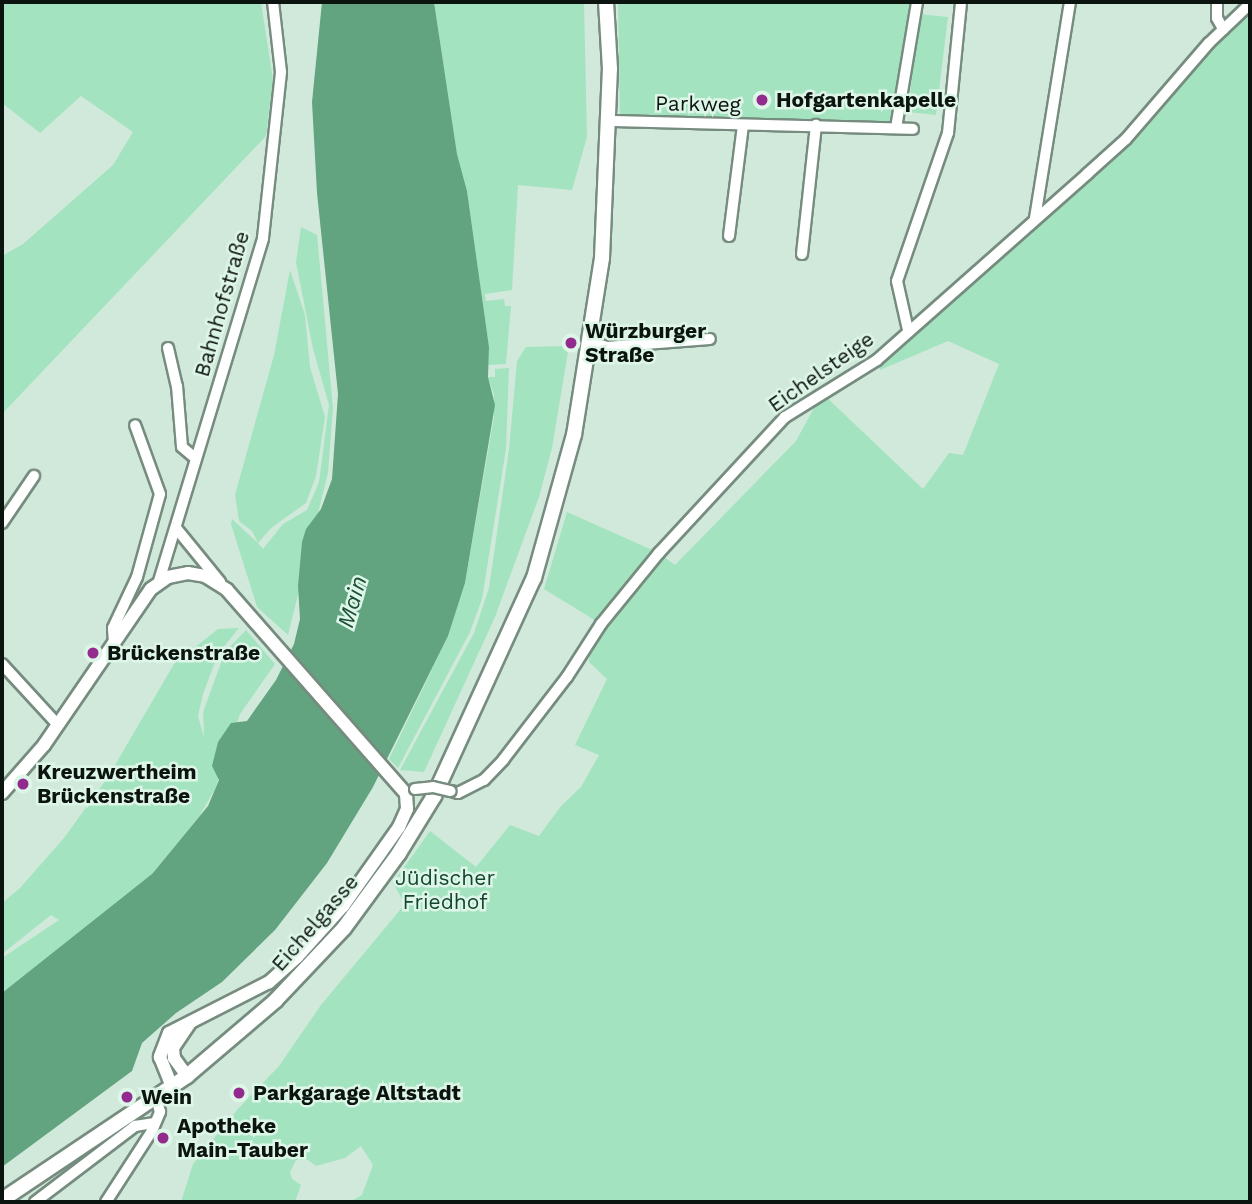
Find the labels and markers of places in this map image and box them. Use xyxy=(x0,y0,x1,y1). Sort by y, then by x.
place label: Hofgartenkapelle xyxy=(776,87,956,113)
marker: Hofgartenkapelle xyxy=(754,92,770,108)
place label: Würzburger Straße xyxy=(585,318,706,368)
marker: Würzburger Straße xyxy=(563,335,579,351)
place label: Brückenstraße xyxy=(107,640,260,666)
marker: Brückenstraße xyxy=(85,645,101,661)
place label: Kreuzwertheim Brückenstraße xyxy=(37,759,196,809)
marker: Kreuzwertheim Brückenstraße xyxy=(15,776,31,792)
place label: Parkgarage Altstadt xyxy=(253,1080,461,1106)
place label: Wein xyxy=(141,1084,192,1110)
marker: Parkgarage Altstadt xyxy=(231,1085,247,1101)
marker: Wein xyxy=(119,1089,135,1105)
place label: Apotheke Main-Tauber xyxy=(177,1113,308,1163)
marker: Apotheke Main-Tauber xyxy=(155,1130,171,1146)

